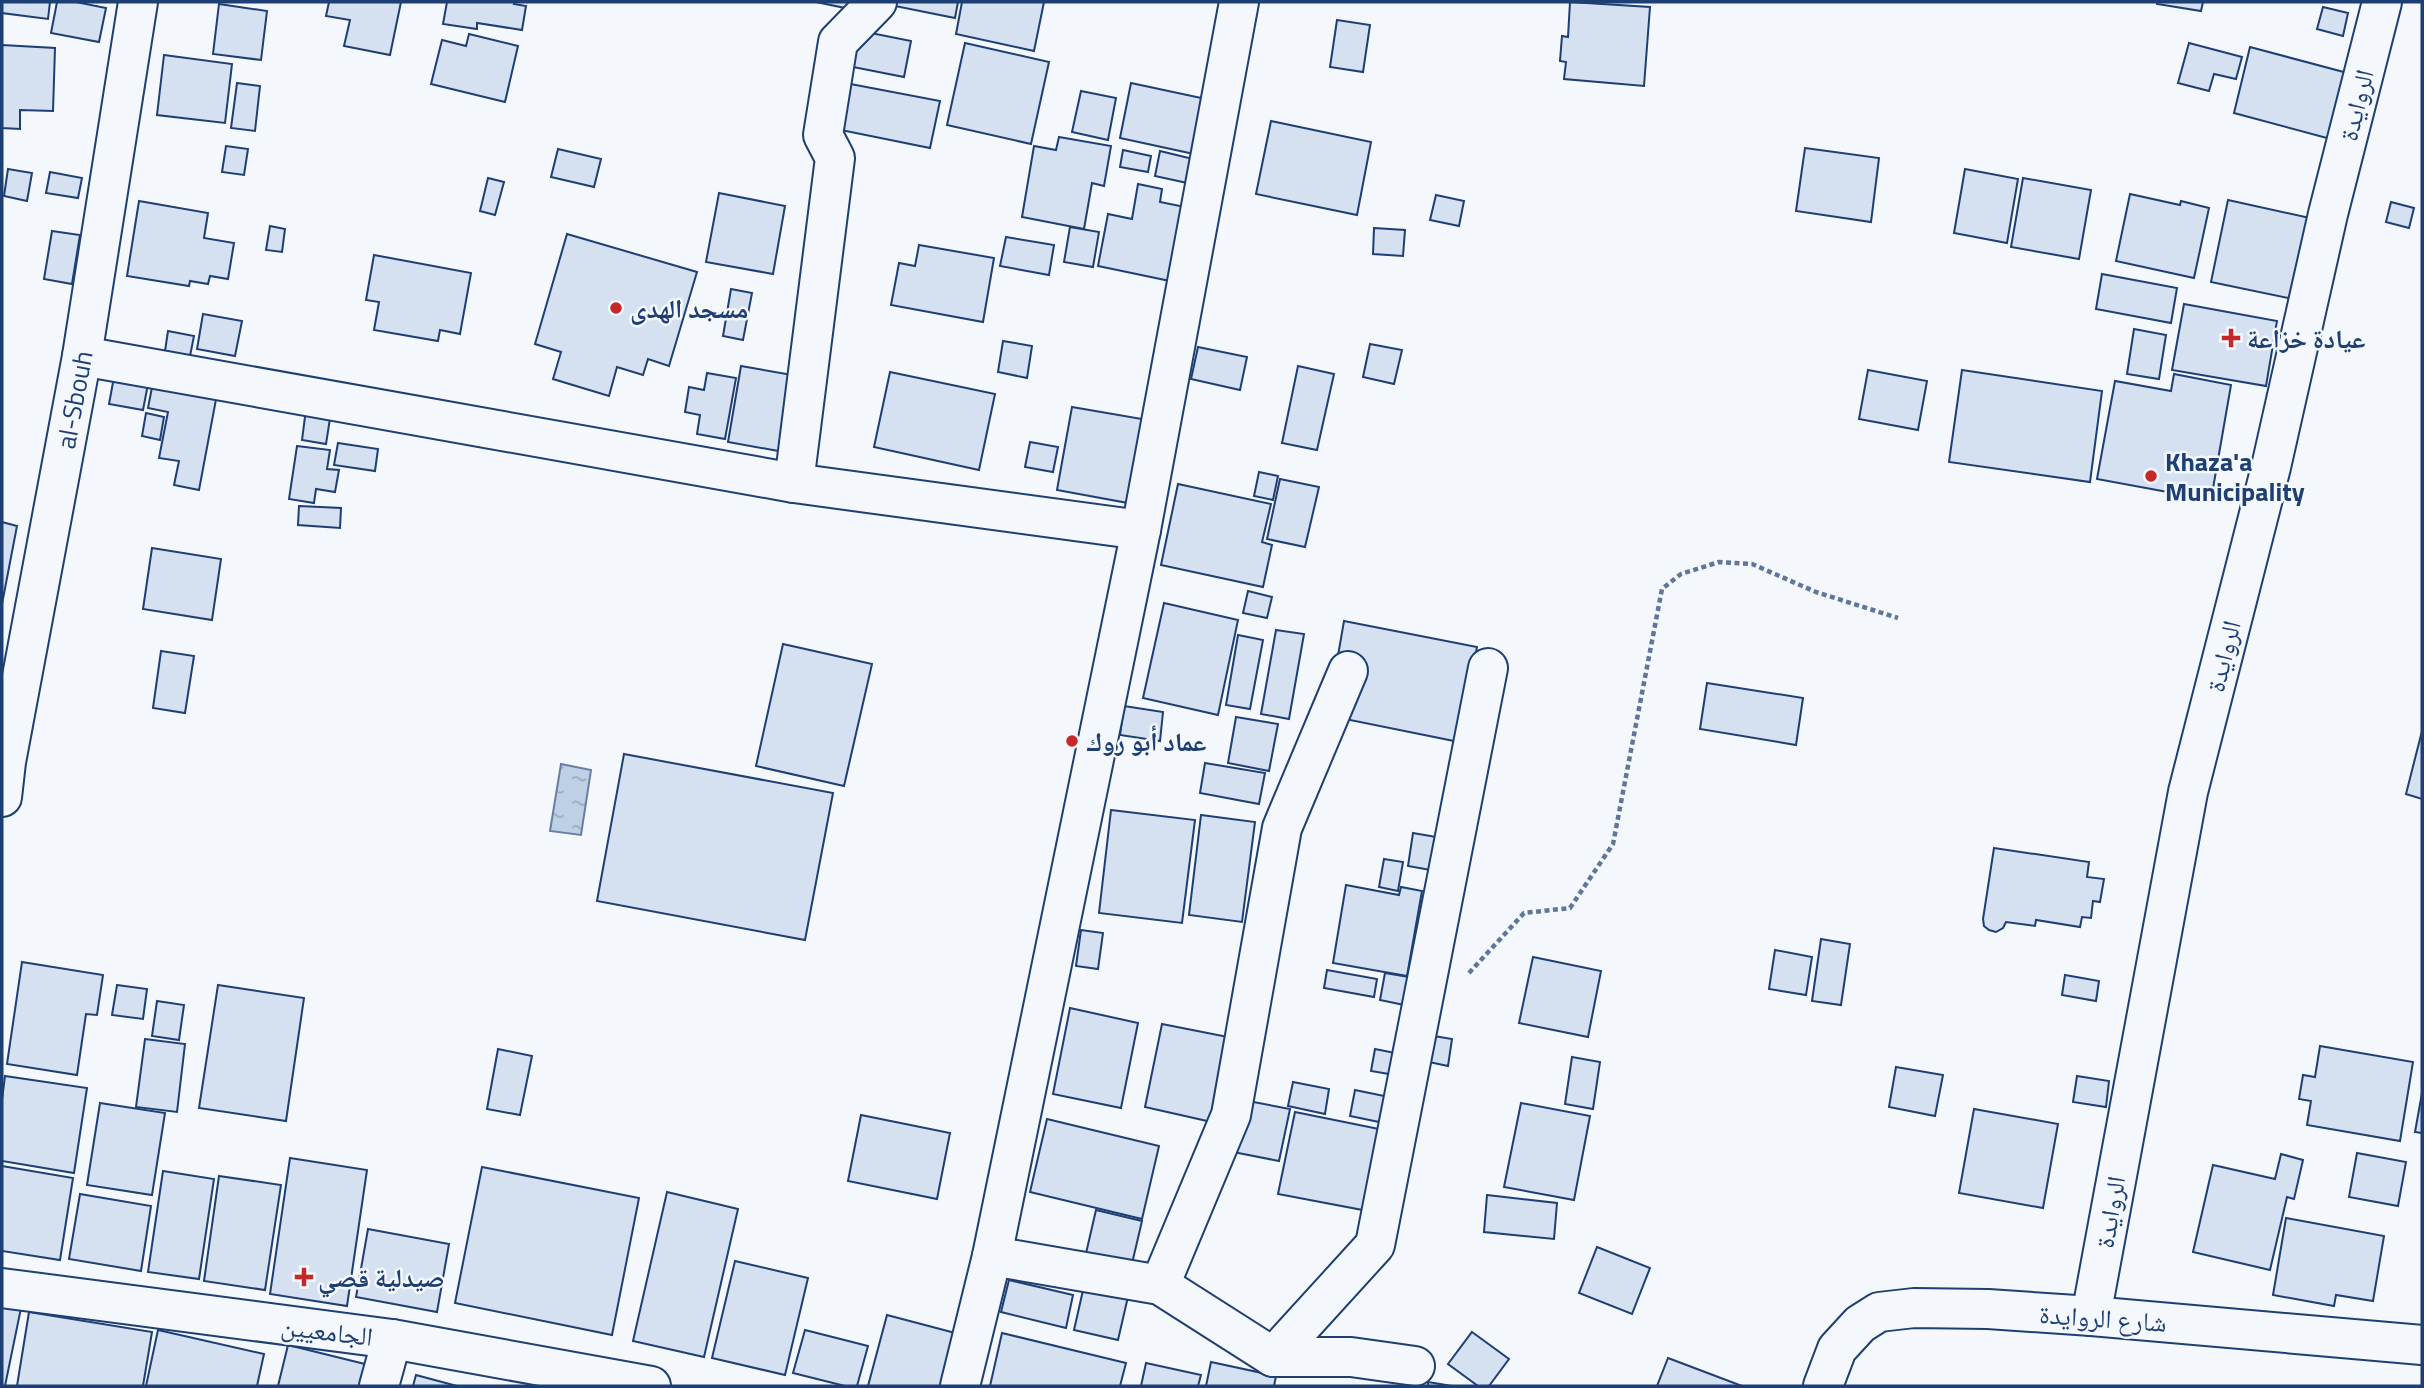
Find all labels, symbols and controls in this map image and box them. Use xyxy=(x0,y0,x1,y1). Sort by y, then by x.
street label: الروايدة xyxy=(2328,65,2384,145)
place label: مسجد الهدى xyxy=(630,289,748,328)
marker: مسجد الهدى xyxy=(608,300,624,316)
place label: عيادة خزاعة xyxy=(2247,319,2365,358)
marker: عيادة خزاعة xyxy=(2221,328,2241,348)
street label: al-Sbouh xyxy=(46,347,102,452)
place label: Khaza'a Municipality xyxy=(2165,442,2305,511)
marker: Khaza'a Municipality xyxy=(2143,468,2159,484)
street label: الروايدة xyxy=(2195,616,2251,696)
place label: عماد أبو روك xyxy=(1086,722,1206,761)
marker: عماد أبو روك xyxy=(1064,733,1080,749)
street label: الروايدة xyxy=(2085,1173,2135,1251)
place label: صيدلية قصي xyxy=(318,1258,445,1298)
marker: صيدلية قصي xyxy=(296,1269,312,1285)
street label: شارع الروايدة xyxy=(2038,1294,2168,1342)
street label: الجامعيين xyxy=(279,1306,375,1356)

